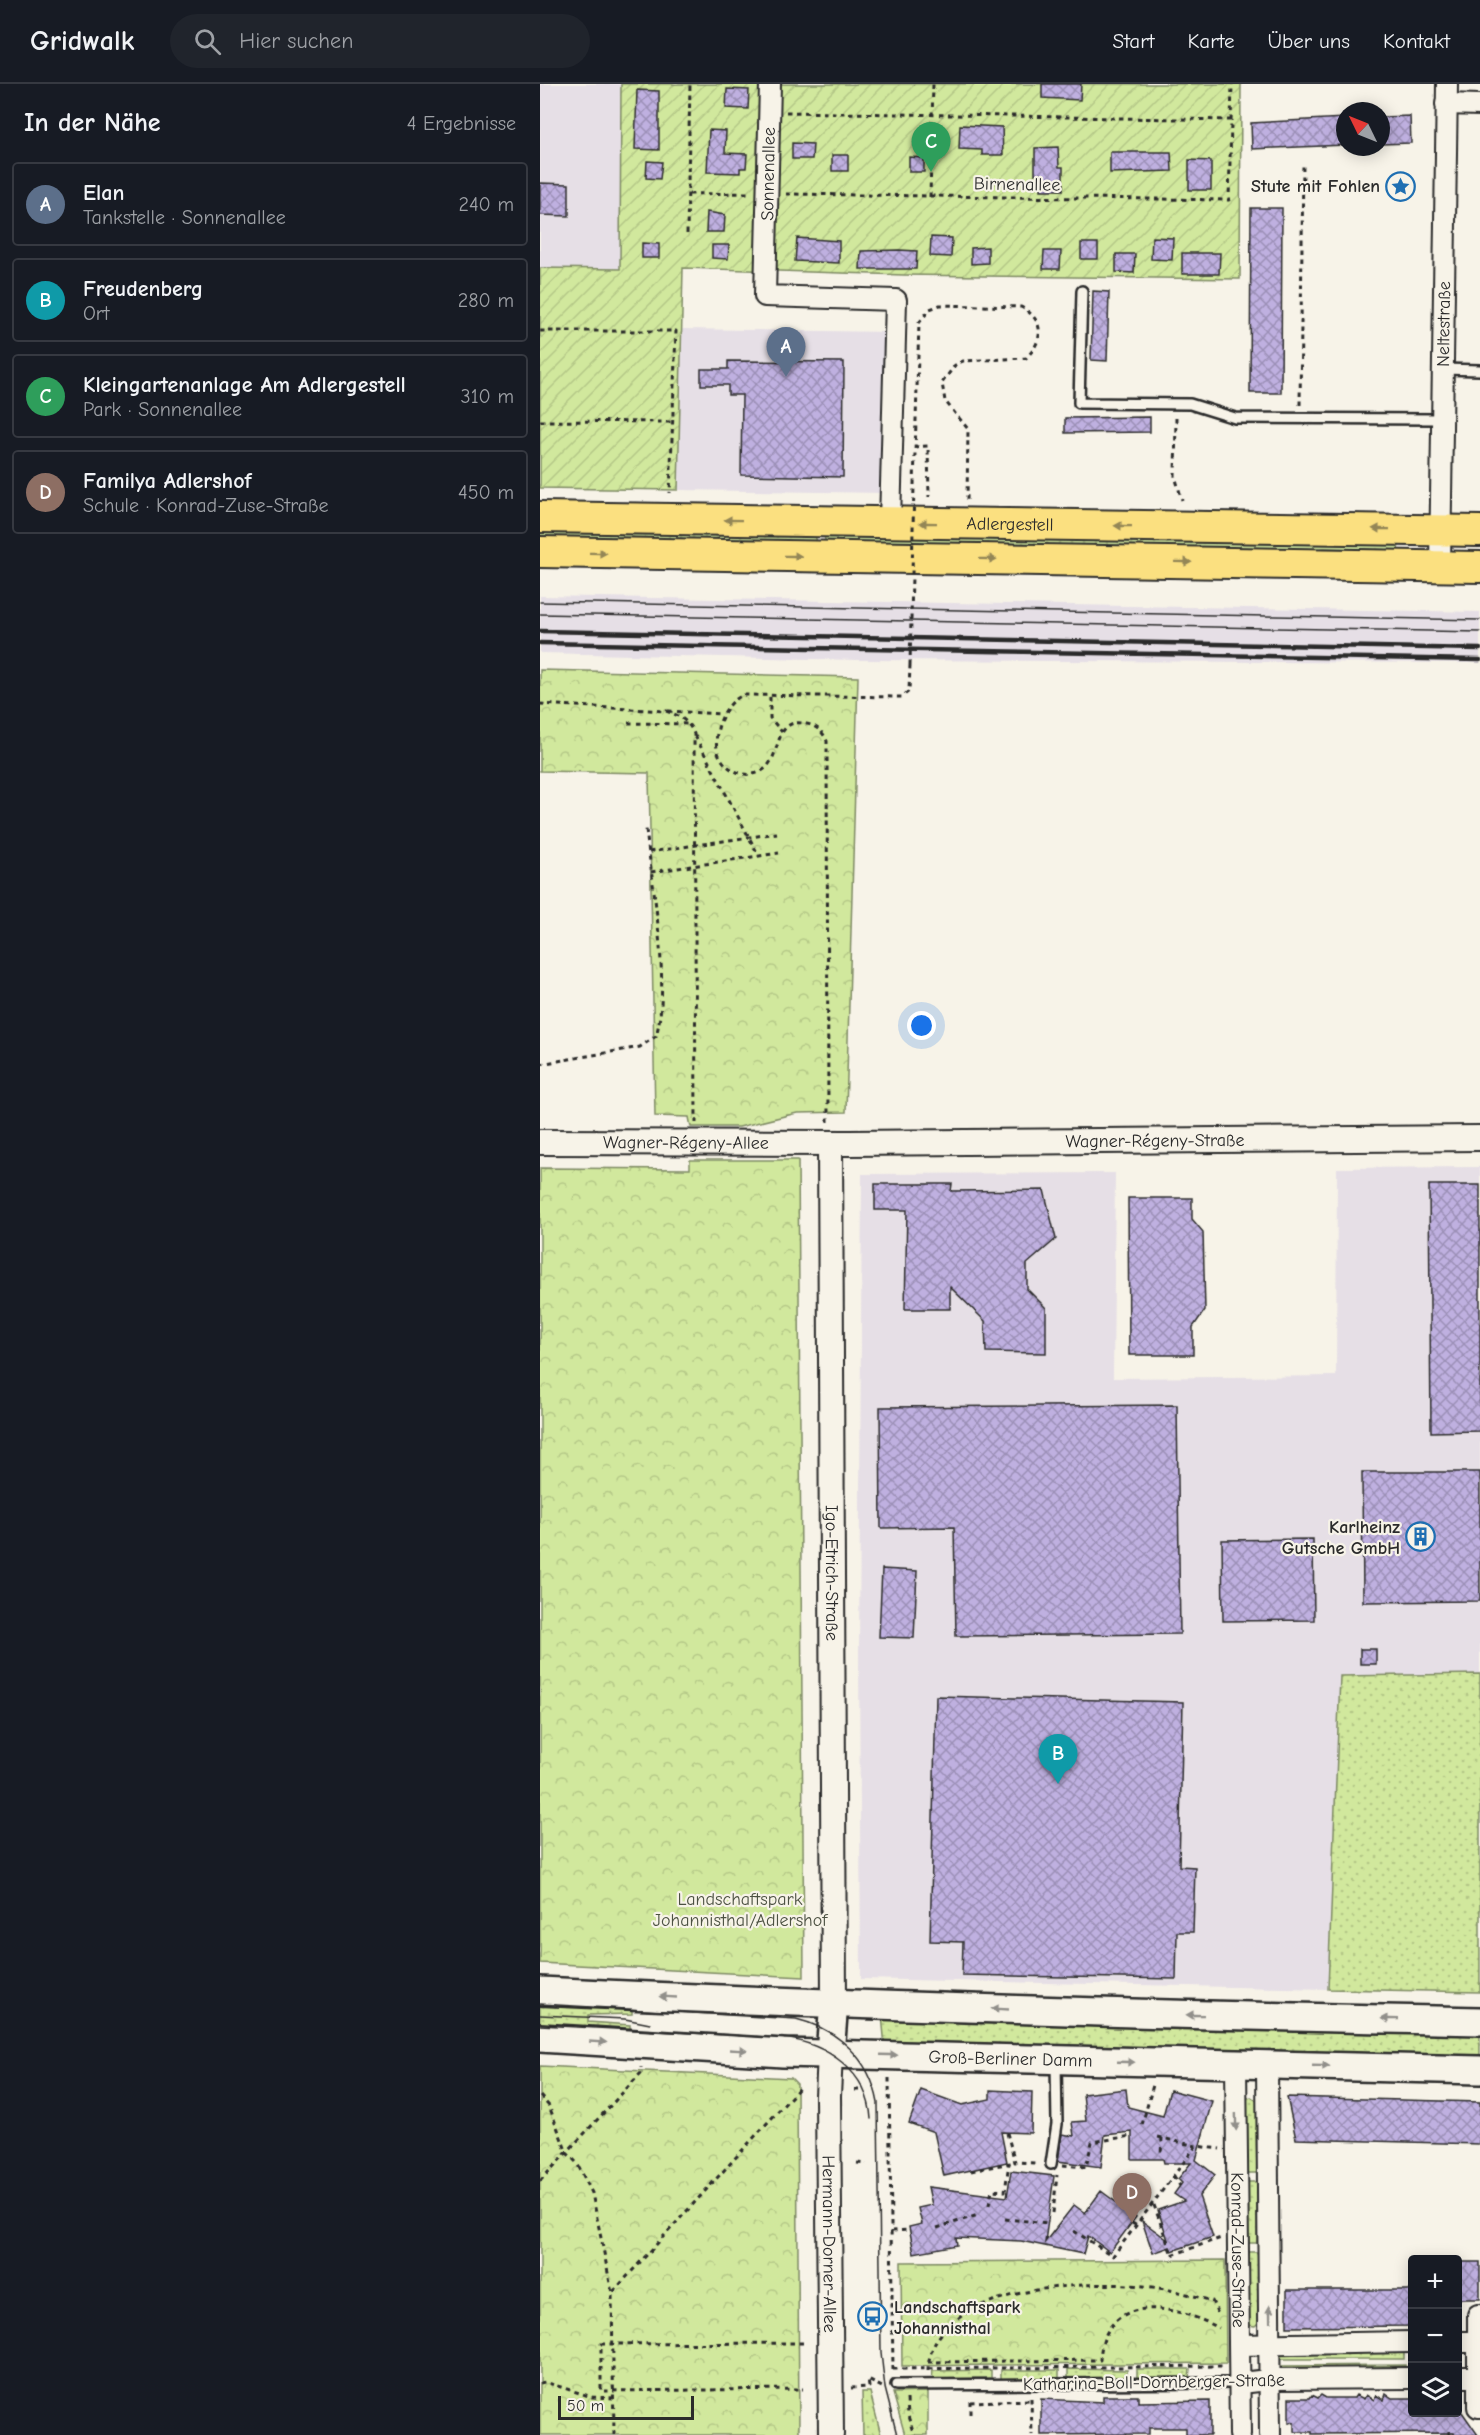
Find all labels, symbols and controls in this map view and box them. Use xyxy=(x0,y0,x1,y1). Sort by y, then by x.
search box xyxy=(170,14,590,68)
text: Gridwalk xyxy=(30,25,134,57)
icon: search xyxy=(191,25,224,58)
text: Hier suchen xyxy=(239,28,353,54)
text: Start xyxy=(1112,29,1155,53)
text: Karte xyxy=(1188,29,1234,53)
text: Über uns xyxy=(1267,29,1350,53)
text: Kontakt xyxy=(1383,29,1450,53)
north arrow xyxy=(1336,102,1390,156)
text: In der Nähe xyxy=(24,108,161,138)
text: 4 Ergebnisse xyxy=(407,112,516,135)
pin: C xyxy=(912,122,950,172)
street label: Sonnenallee xyxy=(757,127,780,221)
place icon: Stute mit Fohlen xyxy=(1385,170,1417,202)
street label: Birnenallee xyxy=(974,173,1060,196)
place label: Stute mit Fohlen xyxy=(1251,176,1380,197)
text: Elan xyxy=(83,180,124,206)
text: A xyxy=(40,193,51,216)
text: 240 m xyxy=(459,193,514,216)
text: Tankstelle · Sonnenallee xyxy=(83,206,286,229)
text: Freudenberg xyxy=(83,276,203,302)
street label: Neltestraße xyxy=(1433,281,1455,367)
text: B xyxy=(39,289,52,312)
text: 280 m xyxy=(458,289,514,312)
text: Ort xyxy=(83,302,110,325)
pin: A xyxy=(766,328,806,377)
text: Kleingartenanlage Am Adlergestell xyxy=(83,372,406,398)
text: C xyxy=(39,385,52,408)
text: 310 m xyxy=(461,385,514,408)
text: Park · Sonnenallee xyxy=(83,398,242,421)
text: Familya Adlershof xyxy=(83,468,252,494)
text: D xyxy=(39,481,52,504)
text: 450 m xyxy=(458,481,514,504)
text: Schule · Konrad-Zuse-Straße xyxy=(83,494,329,517)
street label: Adlergestell xyxy=(966,513,1054,536)
one-way arrow xyxy=(724,515,743,525)
one-way arrow xyxy=(919,518,938,528)
one-way arrow xyxy=(1113,521,1132,531)
one-way arrow xyxy=(1371,525,1390,534)
one-way arrow xyxy=(589,549,608,558)
one-way arrow xyxy=(784,551,803,561)
one-way arrow xyxy=(979,554,998,564)
one-way arrow xyxy=(1174,557,1193,567)
your location xyxy=(907,1011,936,1040)
street label: Wagner-Régeny-Straße xyxy=(1065,1130,1245,1152)
street label: Wagner-Régeny-Allee xyxy=(603,1132,769,1154)
street label: Igo-Etrich-Straße xyxy=(821,1505,842,1641)
place label: Karlheinz Gutsche GmbH xyxy=(1282,1517,1400,1559)
building icon: Karlheinz Gutsche GmbH xyxy=(1405,1521,1437,1553)
pin: B xyxy=(1038,1734,1078,1784)
park label: Landschaftspark Johannisthal/Adlershof xyxy=(653,1889,828,1931)
one-way arrow xyxy=(659,1992,678,2001)
one-way arrow xyxy=(991,2004,1010,2013)
one-way arrow xyxy=(1186,2011,1205,2020)
one-way arrow xyxy=(1381,2014,1400,2024)
one-way arrow xyxy=(589,2037,608,2046)
one-way arrow xyxy=(728,2045,747,2055)
street label: Groß-Berliner Damm xyxy=(928,2047,1093,2072)
one-way arrow xyxy=(879,2050,898,2059)
one-way arrow xyxy=(1117,2057,1136,2066)
one-way arrow xyxy=(1312,2061,1331,2070)
one-way arrow xyxy=(1231,2113,1241,2132)
street label: Hermann-Dorner-Allee xyxy=(818,2155,840,2333)
street label: Konrad-Zuse-Straße xyxy=(1226,2172,1249,2328)
pin: D xyxy=(1112,2174,1152,2223)
map controls xyxy=(1408,2255,1462,2417)
button: + xyxy=(1408,2255,1462,2309)
place label: Landschaftspark Johannisthal xyxy=(894,2297,1020,2339)
bus stop icon: Landschaftspark Johannisthal xyxy=(857,2301,889,2333)
one-way arrow xyxy=(1265,2304,1275,2323)
button: − xyxy=(1408,2309,1462,2363)
button: layers xyxy=(1408,2363,1462,2417)
street label: Katharina-Boll-Dornberger-Straße xyxy=(1023,2370,1285,2395)
scale bar xyxy=(558,2393,694,2420)
text: 50 m xyxy=(567,2397,604,2415)

